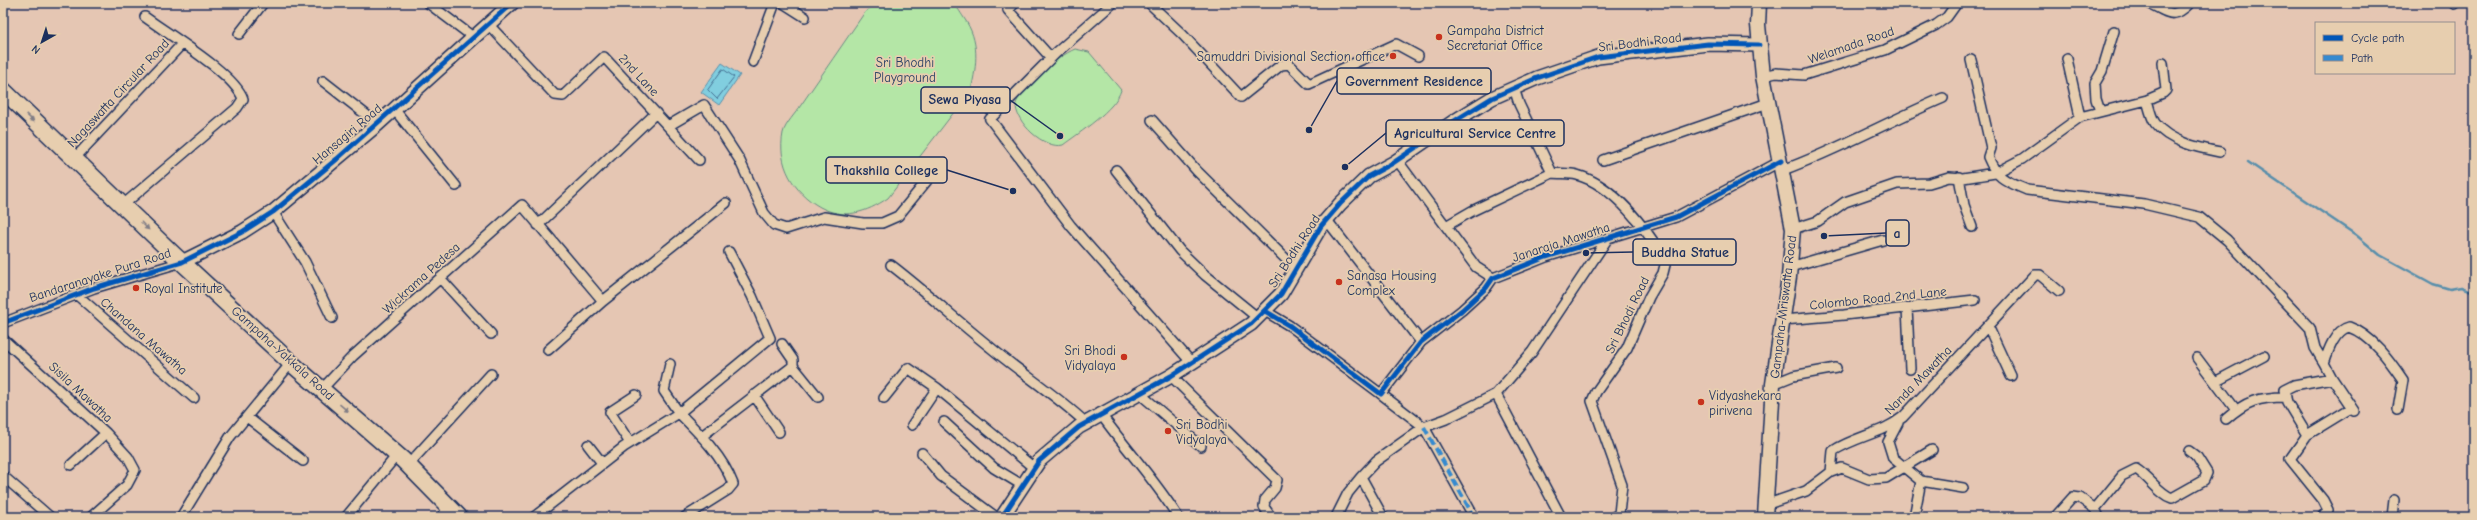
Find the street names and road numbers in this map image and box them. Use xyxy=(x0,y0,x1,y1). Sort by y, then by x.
street label: Welamada Road xyxy=(1806,23,1896,67)
street label: Sri Bodhi Road xyxy=(1597,29,1683,55)
street label: Nagaswatta Circular Road xyxy=(64,36,172,150)
street label: 2nd Lane xyxy=(616,51,663,99)
street label: Hansagiri Road xyxy=(309,101,385,167)
street label: Sri Bodhi Road xyxy=(1265,212,1323,290)
street label: Janaraja Mawatha xyxy=(1510,219,1612,265)
street label: Gampaha-Mriswatta Road xyxy=(1767,235,1799,379)
street label: Wickrama Pedesa xyxy=(379,239,463,317)
street label: Bandaranayake Pura Road xyxy=(27,245,173,305)
street label: Sri Bhodi Road xyxy=(1602,274,1652,356)
street label: Colombo Road 2nd Lane xyxy=(1809,283,1948,313)
street label: Chandana Mawatha xyxy=(98,294,190,378)
street label: Gampaha-Yakkala Road xyxy=(228,303,338,403)
street label: Nanda Mawatha xyxy=(1881,343,1955,417)
street label: Sisila Mawatha xyxy=(46,359,116,425)

